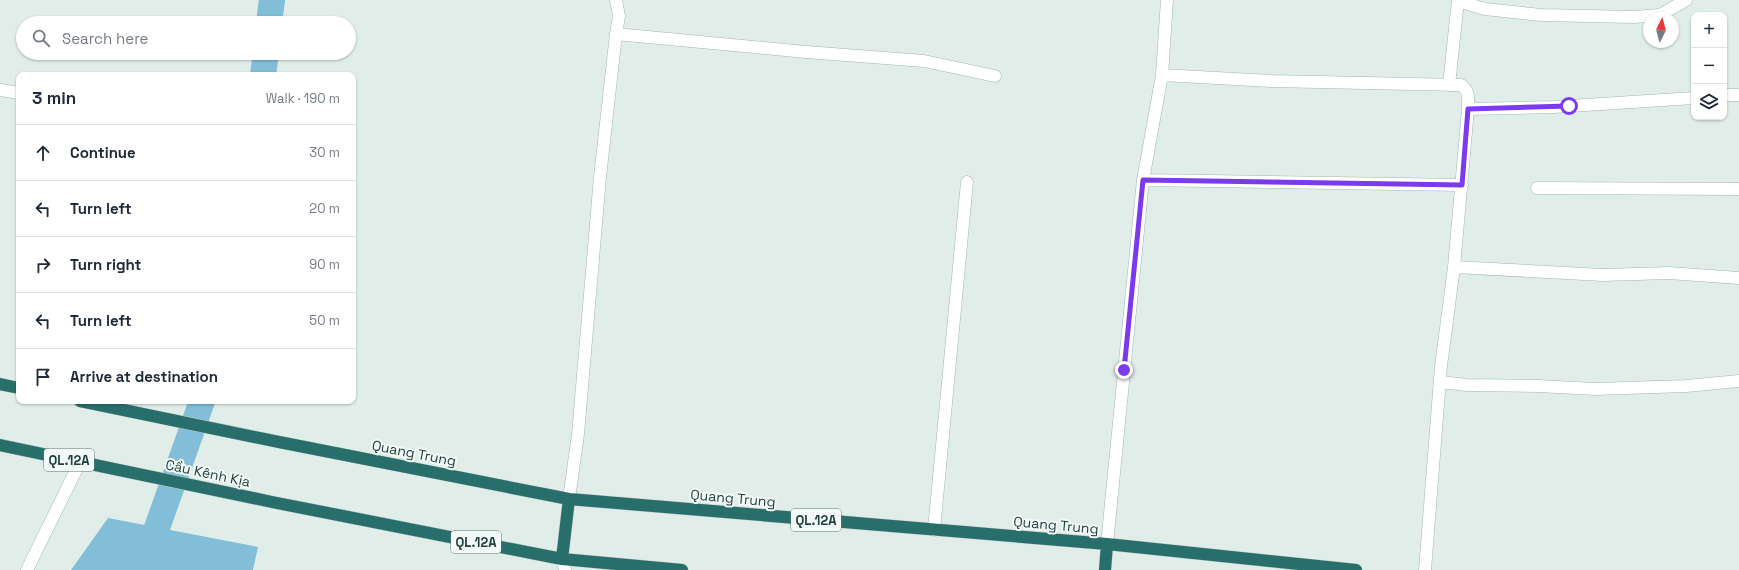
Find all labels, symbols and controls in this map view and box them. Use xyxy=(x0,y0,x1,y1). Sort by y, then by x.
north arrow xyxy=(1643,12,1679,48)
map controls xyxy=(1691,12,1727,120)
button: + xyxy=(1691,12,1727,48)
search box xyxy=(16,16,356,60)
icon: search xyxy=(30,27,52,49)
text: Search here xyxy=(62,29,148,48)
button: − xyxy=(1691,48,1727,84)
button: layers xyxy=(1691,84,1727,120)
text: 3 min xyxy=(32,87,76,109)
text: Walk · 190 m xyxy=(266,90,340,107)
route start xyxy=(1560,97,1578,115)
icon: ahead xyxy=(32,142,54,164)
text: Continue xyxy=(70,143,136,162)
text: 30 m xyxy=(309,144,340,161)
icon: left xyxy=(32,198,54,220)
text: Turn left xyxy=(70,199,132,218)
text: 20 m xyxy=(309,200,340,217)
icon: right xyxy=(32,254,54,276)
text: Turn right xyxy=(70,255,141,274)
text: 90 m xyxy=(309,256,340,273)
icon: left xyxy=(32,310,54,332)
text: Turn left xyxy=(70,311,132,330)
text: 50 m xyxy=(309,312,340,329)
route end xyxy=(1115,361,1133,379)
icon: arrive xyxy=(32,366,54,388)
text: Arrive at destination xyxy=(70,367,218,386)
street label: Quang Trung xyxy=(370,436,458,470)
road number: QL.12A xyxy=(44,449,94,471)
street label: Cầu Kênh Kịa xyxy=(164,455,252,491)
street label: Quang Trung xyxy=(690,485,776,511)
road number: QL.12A xyxy=(791,509,841,531)
street label: Quang Trung xyxy=(1013,512,1099,538)
road number: QL.12A xyxy=(451,531,501,553)

